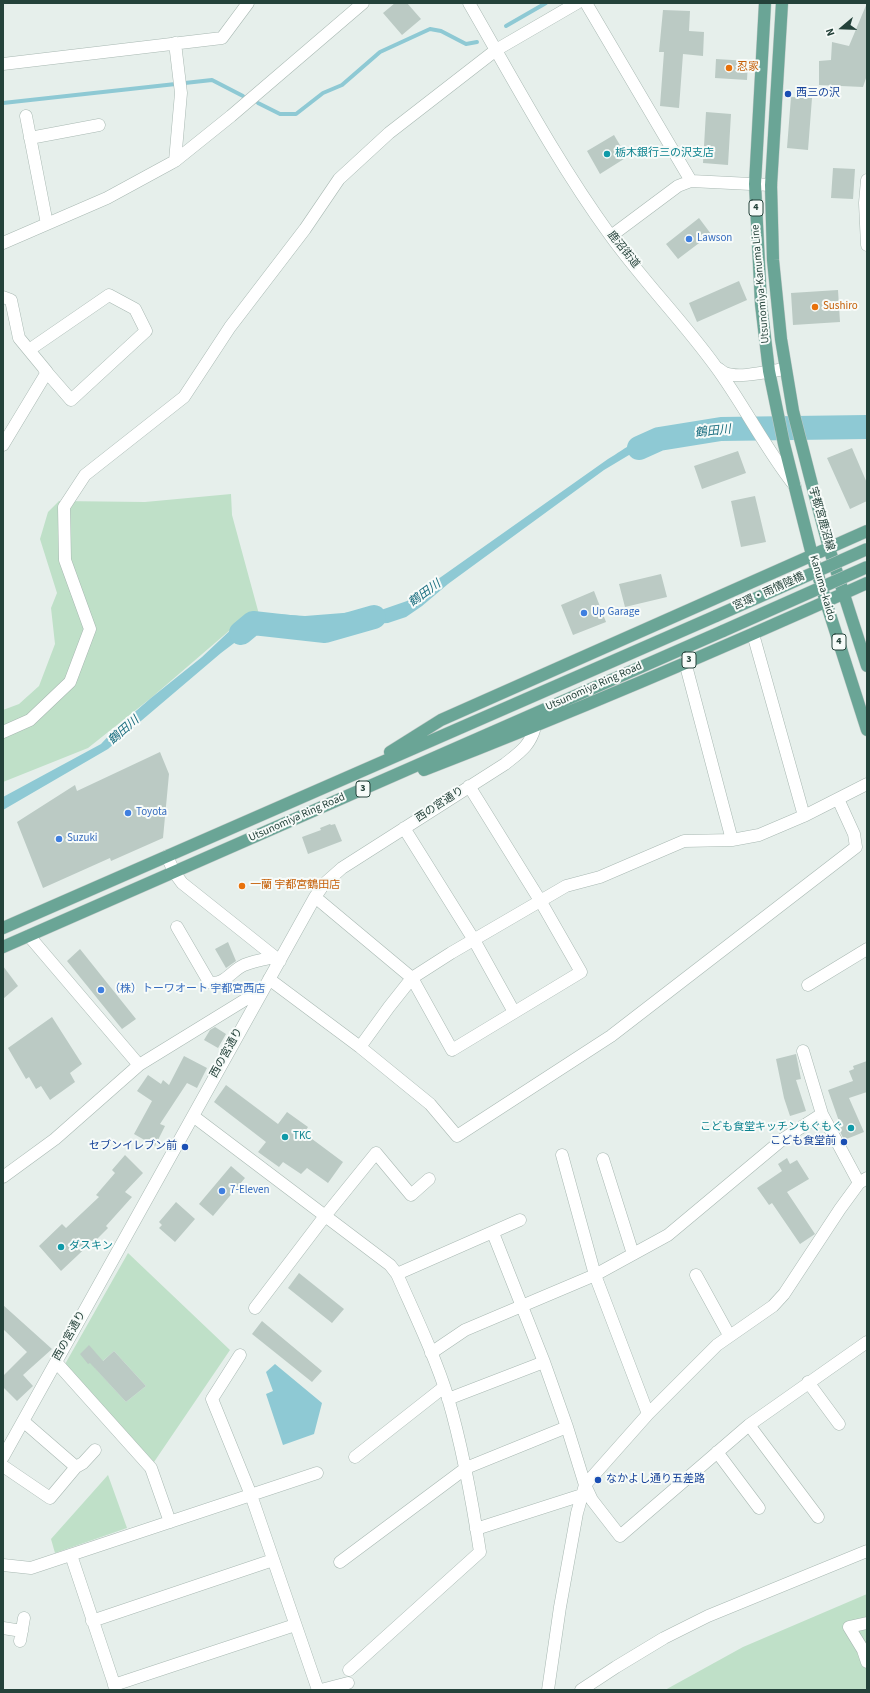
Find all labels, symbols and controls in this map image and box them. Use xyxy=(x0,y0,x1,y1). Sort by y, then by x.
north arrow xyxy=(822,8,862,48)
text: N xyxy=(822,26,838,38)
place label: 忍家 xyxy=(737,61,759,75)
marker: 忍家 xyxy=(724,63,734,73)
place label: 西三の沢 xyxy=(796,87,840,101)
marker: 西三の沢 xyxy=(783,89,793,99)
place label: 栃木銀行三の沢支店 xyxy=(615,147,714,161)
marker: 栃木銀行三の沢支店 xyxy=(602,149,612,159)
road number: 4 xyxy=(749,200,763,216)
street label: Utsunomiya-Kanuma Line xyxy=(749,224,773,344)
street label: 鹿沼街道 xyxy=(604,229,642,271)
place label: Lawson xyxy=(697,232,732,246)
marker: Lawson xyxy=(684,234,694,244)
place label: Sushiro xyxy=(823,300,858,314)
marker: Sushiro xyxy=(810,302,820,312)
water label: 鶴田川 xyxy=(694,423,732,441)
street label: 宇都宮鹿沼線 xyxy=(806,485,836,553)
street label: Kanuma-kaido xyxy=(806,554,838,622)
street label: 宮環・雨情陸橋 xyxy=(731,570,807,614)
water label: 鶴田川 xyxy=(406,578,444,610)
place label: Up Garage xyxy=(592,606,640,620)
marker: Up Garage xyxy=(579,608,589,618)
road number: 4 xyxy=(832,634,846,650)
road number: 3 xyxy=(682,652,696,668)
street label: Utsunomiya Ring Road xyxy=(544,660,644,714)
water label: 鶴田川 xyxy=(106,714,142,748)
road number: 3 xyxy=(356,781,370,797)
street label: 西の宮通り xyxy=(413,784,467,826)
street label: Utsunomiya Ring Road xyxy=(247,791,347,845)
place label: Toyota xyxy=(136,806,167,820)
marker: Toyota xyxy=(123,808,133,818)
place label: Suzuki xyxy=(67,832,98,846)
marker: Suzuki xyxy=(54,834,64,844)
place label: 一蘭 宇都宮鶴田店 xyxy=(250,879,340,893)
marker: 一蘭 宇都宮鶴田店 xyxy=(237,881,247,891)
place label: （株）トーワオート 宇都宮西店 xyxy=(109,983,265,997)
marker: （株）トーワオート 宇都宮西店 xyxy=(96,985,106,995)
street label: 西の宮通り xyxy=(208,1026,246,1080)
place label: こども食堂キッチンもぐもぐ xyxy=(700,1121,843,1135)
marker: こども食堂キッチンもぐもぐ xyxy=(846,1123,856,1133)
place label: TKC xyxy=(293,1130,311,1144)
marker: TKC xyxy=(280,1132,290,1142)
place label: こども食堂前 xyxy=(770,1135,836,1149)
marker: こども食堂前 xyxy=(839,1137,849,1147)
place label: セブンイレブン前 xyxy=(89,1140,177,1154)
marker: セブンイレブン前 xyxy=(180,1142,190,1152)
place label: 7-Eleven xyxy=(230,1184,270,1198)
marker: 7-Eleven xyxy=(217,1186,227,1196)
place label: ダスキン xyxy=(69,1240,113,1254)
marker: ダスキン xyxy=(56,1242,66,1252)
street label: 西の宮通り xyxy=(51,1309,89,1363)
place label: なかよし通り五差路 xyxy=(606,1473,705,1487)
marker: なかよし通り五差路 xyxy=(593,1475,603,1485)

